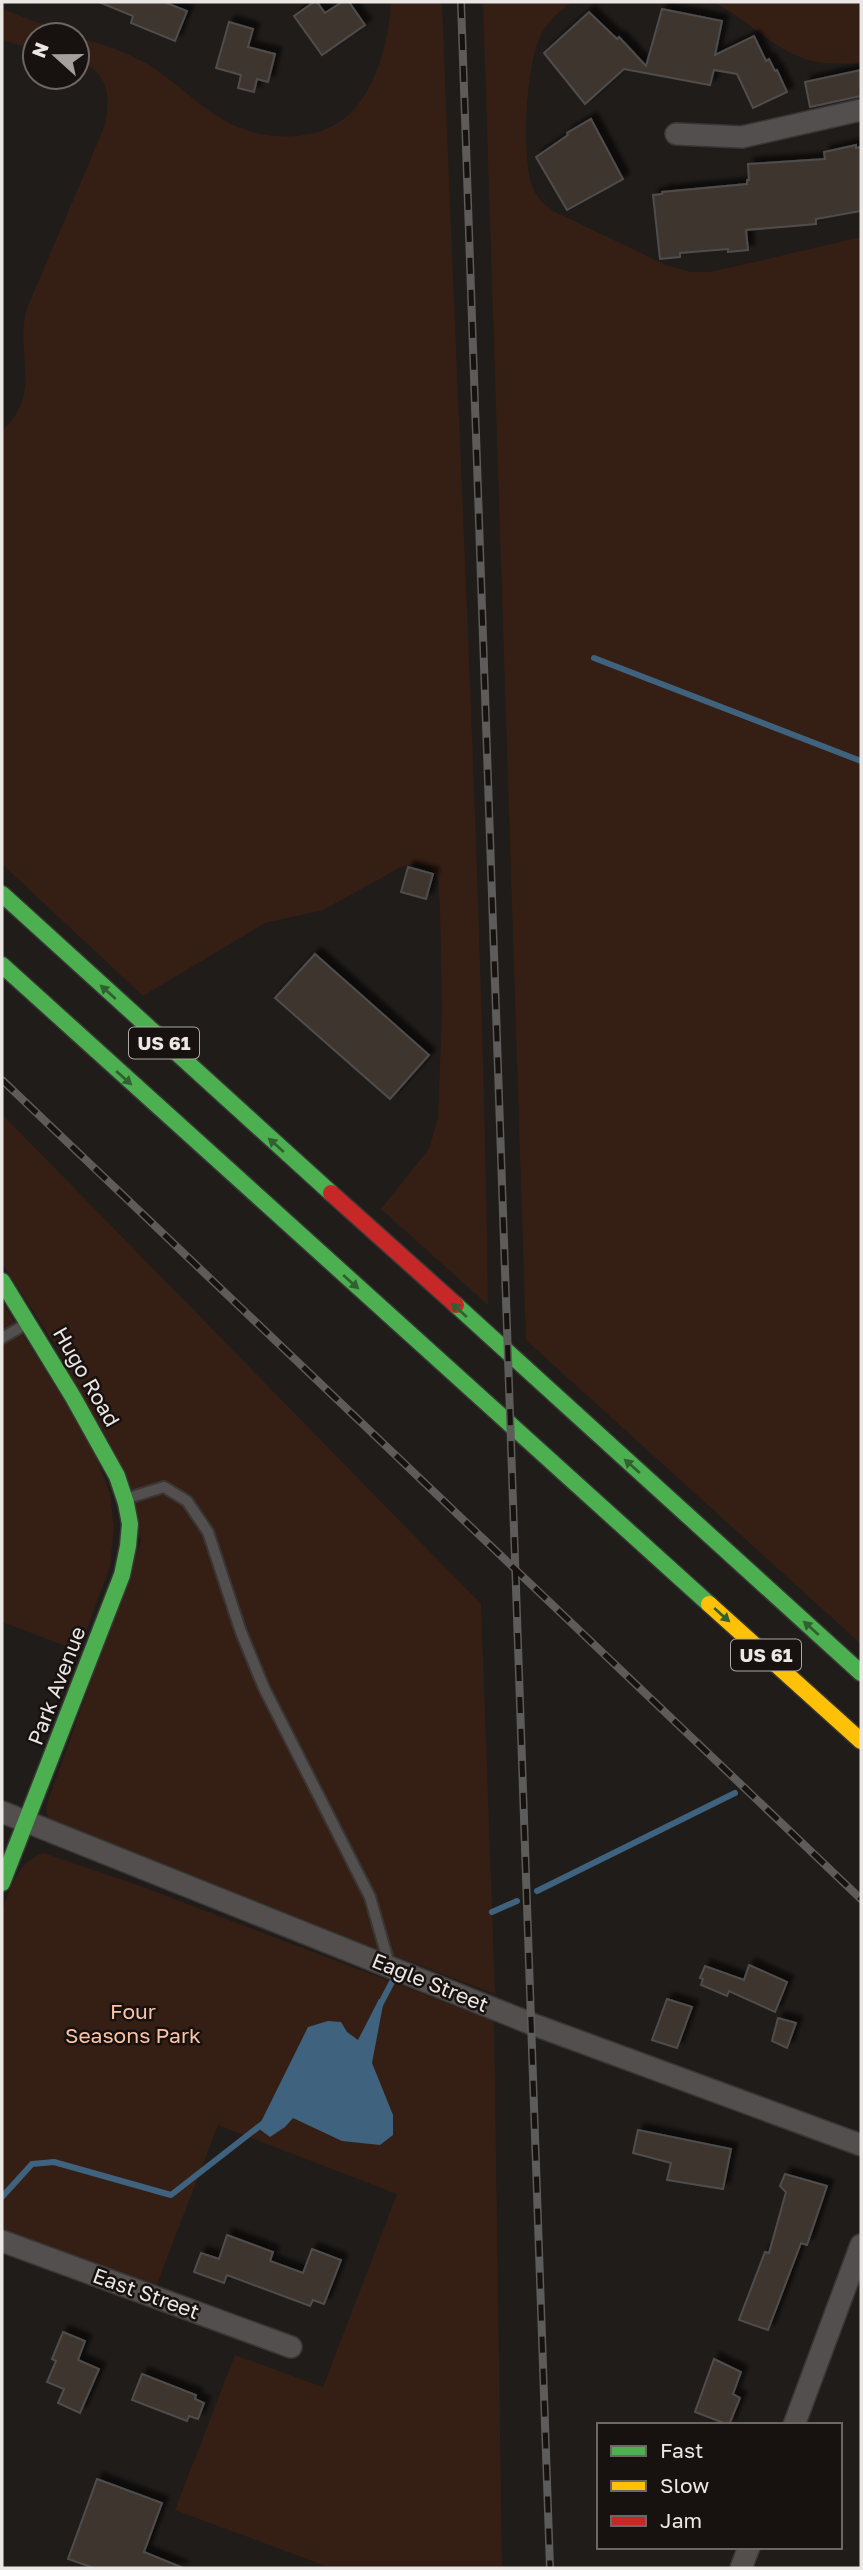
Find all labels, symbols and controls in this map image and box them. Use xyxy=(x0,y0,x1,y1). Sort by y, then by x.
north arrow xyxy=(21,21,91,91)
text: N xyxy=(26,39,53,61)
one-way arrow xyxy=(99,984,117,1000)
road number: US 61 xyxy=(129,1028,199,1058)
one-way arrow xyxy=(115,1069,132,1085)
one-way arrow xyxy=(268,1138,285,1153)
one-way arrow xyxy=(342,1274,360,1290)
one-way arrow xyxy=(450,1302,468,1318)
street label: Hugo Road xyxy=(48,1322,126,1431)
one-way arrow xyxy=(624,1459,641,1475)
one-way arrow xyxy=(713,1607,730,1623)
one-way arrow xyxy=(803,1620,820,1636)
street label: Park Avenue xyxy=(22,1623,91,1749)
road number: US 61 xyxy=(731,1639,801,1670)
street label: Eagle Street xyxy=(368,1947,492,2017)
park label: Four Seasons Park xyxy=(65,1998,201,2048)
street label: East Street xyxy=(90,2262,203,2324)
legend xyxy=(597,2423,842,2549)
text: Fast xyxy=(660,2437,703,2463)
text: Slow xyxy=(660,2472,709,2498)
text: Jam xyxy=(660,2507,702,2533)

